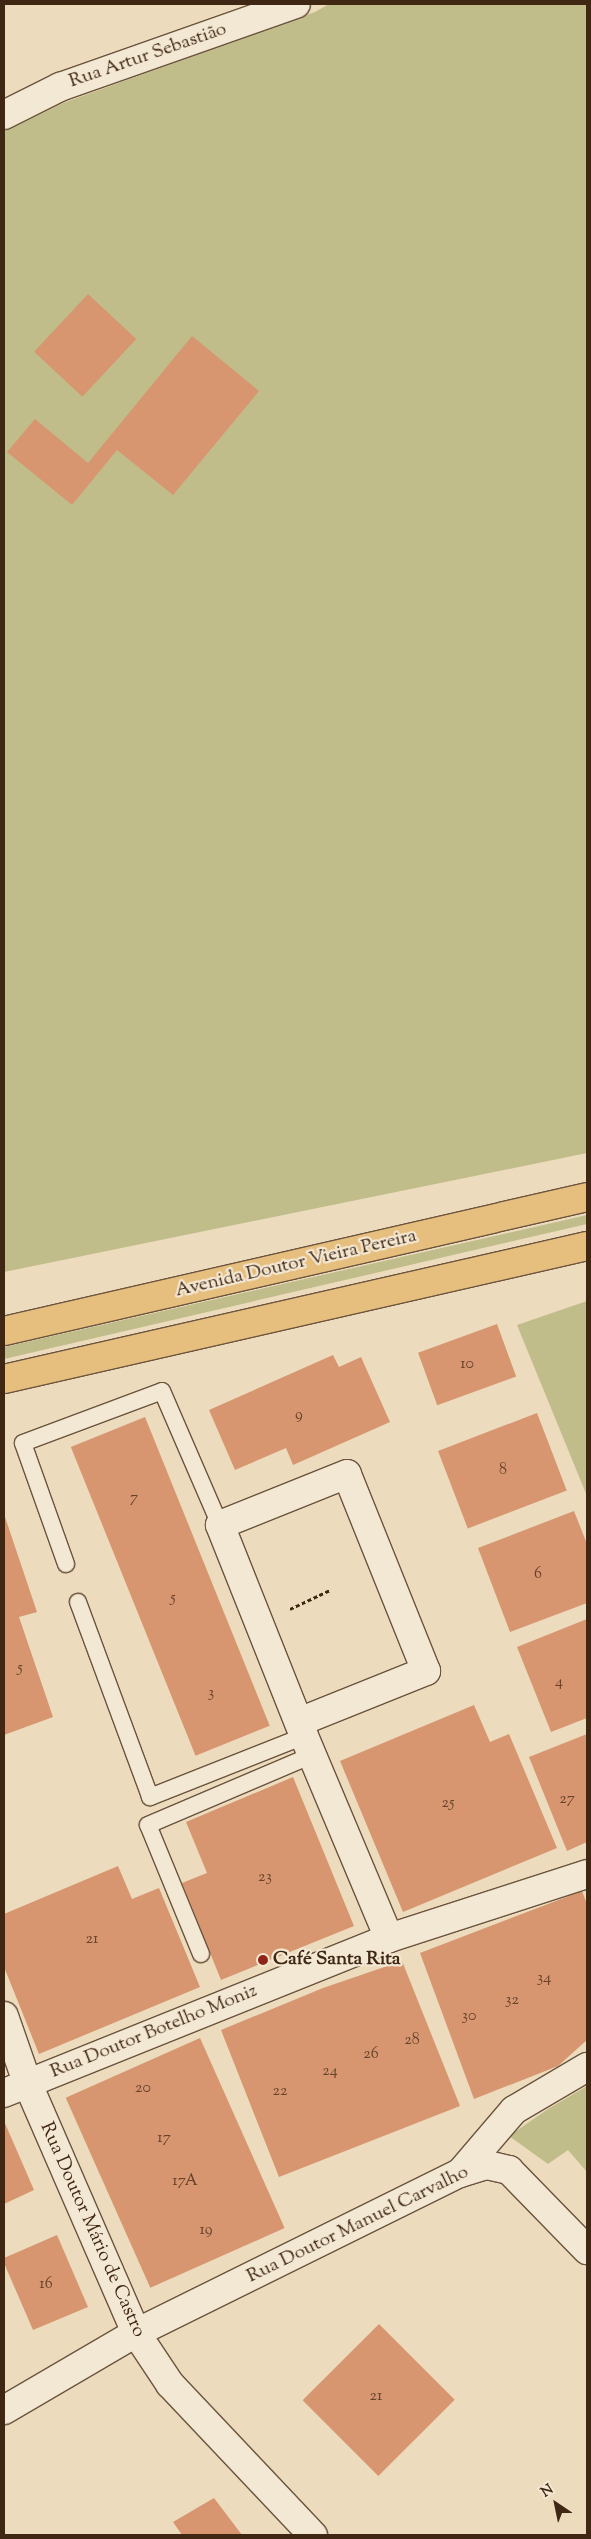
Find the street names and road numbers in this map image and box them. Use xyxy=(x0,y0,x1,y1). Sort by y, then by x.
street label: Rua Artur Sebastião xyxy=(66,18,230,94)
street label: Avenida Doutor Vieira Pereira xyxy=(173,1225,419,1303)
street label: Rua Doutor Botelho Moniz xyxy=(47,1980,261,2084)
street label: Rua Doutor Mário de Castro xyxy=(34,2119,150,2341)
street label: Rua Doutor Manuel Carvalho xyxy=(244,2161,472,2289)

